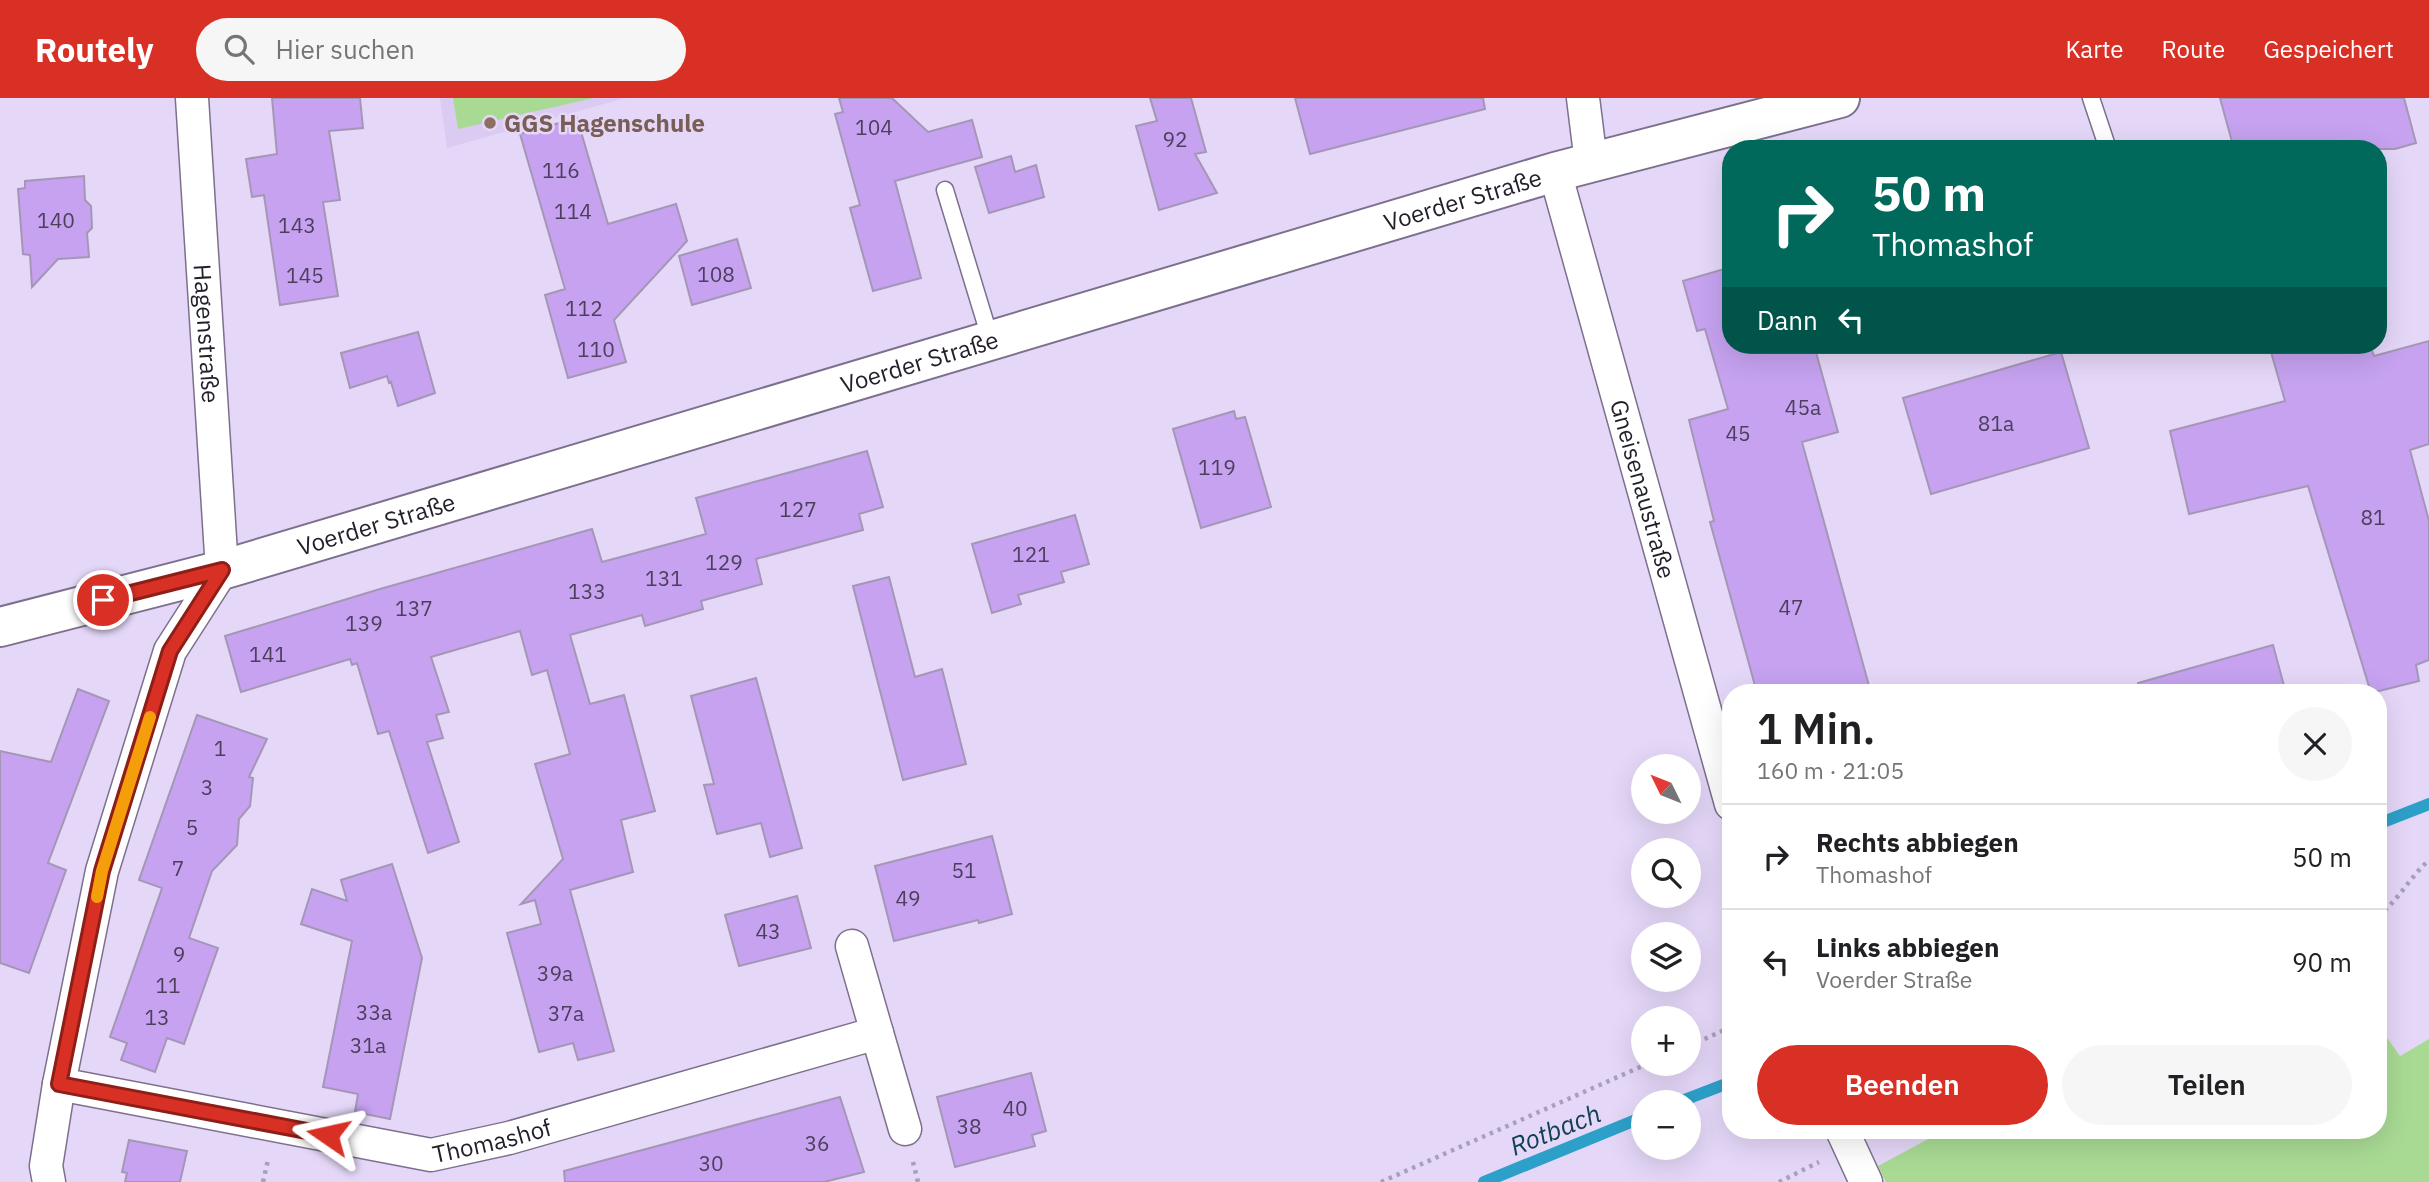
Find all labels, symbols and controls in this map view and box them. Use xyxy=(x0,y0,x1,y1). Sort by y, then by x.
search box xyxy=(196,18,686,81)
text: Routely xyxy=(35,28,154,71)
icon: search xyxy=(220,30,258,68)
text: Hier suchen xyxy=(276,32,415,66)
text: Karte xyxy=(2065,33,2124,65)
text: Route xyxy=(2162,33,2225,65)
text: Gespeichert xyxy=(2263,33,2394,65)
place label: GGS Hagenschule xyxy=(504,107,705,139)
house number: 104 xyxy=(855,113,893,141)
marker: GGS Hagenschule xyxy=(482,115,498,131)
house number: 92 xyxy=(1162,125,1188,153)
house number: 116 xyxy=(542,156,580,184)
street label: Voerder Straße xyxy=(1380,161,1545,238)
text: 50 m xyxy=(1872,161,1986,224)
icon: right xyxy=(1757,168,1848,259)
house number: 114 xyxy=(554,197,592,225)
house number: 140 xyxy=(37,206,75,234)
house number: 143 xyxy=(278,211,316,239)
text: Thomashof xyxy=(1872,223,2033,265)
house number: 108 xyxy=(697,260,735,288)
house number: 145 xyxy=(286,261,324,289)
street label: Hagenstraße xyxy=(187,263,227,404)
house number: 112 xyxy=(565,294,603,322)
icon: left xyxy=(1832,301,1870,339)
text: Dann xyxy=(1757,303,1818,337)
street label: Voerder Straße xyxy=(837,323,1002,400)
house number: 110 xyxy=(577,335,615,363)
house number: 45a xyxy=(1785,393,1821,421)
street label: Gneisenaustraße xyxy=(1603,396,1683,582)
house number: 81a xyxy=(1978,409,2014,437)
house number: 45 xyxy=(1725,419,1751,447)
house number: 119 xyxy=(1198,453,1236,481)
street label: Voerder Straße xyxy=(293,485,459,563)
house number: 127 xyxy=(779,495,817,523)
house number: 81 xyxy=(2360,503,2386,531)
house number: 121 xyxy=(1012,540,1050,568)
house number: 129 xyxy=(705,548,743,576)
house number: 131 xyxy=(645,564,683,592)
pin xyxy=(73,570,133,630)
house number: 133 xyxy=(568,577,606,605)
icon: arrive xyxy=(84,581,122,619)
house number: 47 xyxy=(1778,593,1804,621)
house number: 137 xyxy=(395,594,433,622)
house number: 139 xyxy=(345,609,383,637)
house number: 141 xyxy=(249,640,287,668)
text: 1 Min. xyxy=(1757,701,1875,756)
button: close xyxy=(2278,707,2352,781)
house number: 1 xyxy=(214,734,226,762)
north arrow xyxy=(1631,754,1701,824)
map controls xyxy=(1631,754,1701,1160)
text: 160 m · 21:05 xyxy=(1757,755,1904,785)
house number: 3 xyxy=(201,773,213,801)
house number: 5 xyxy=(186,813,198,841)
text: Rechts abbiegen xyxy=(1816,825,2019,859)
button: search xyxy=(1631,838,1701,908)
icon: right xyxy=(1757,838,1795,876)
text: 50 m xyxy=(2292,840,2352,874)
house number: 7 xyxy=(172,854,184,882)
house number: 51 xyxy=(951,856,977,884)
text: Thomashof xyxy=(1816,859,1932,889)
house number: 49 xyxy=(895,884,921,912)
house number: 43 xyxy=(755,917,781,945)
button: layers xyxy=(1631,922,1701,992)
text: Links abbiegen xyxy=(1816,930,1999,964)
house number: 9 xyxy=(173,940,185,968)
icon: left xyxy=(1757,943,1795,981)
text: 90 m xyxy=(2292,945,2352,979)
house number: 39a xyxy=(537,959,573,987)
text: Voerder Straße xyxy=(1816,964,1972,994)
house number: 11 xyxy=(155,971,181,999)
house number: 33a xyxy=(356,998,392,1026)
house number: 37a xyxy=(548,999,584,1027)
house number: 13 xyxy=(144,1003,170,1031)
button: + xyxy=(1631,1006,1701,1076)
house number: 31a xyxy=(350,1031,386,1059)
button: Beenden xyxy=(1757,1045,2048,1125)
button: Teilen xyxy=(2062,1045,2352,1125)
button: − xyxy=(1631,1090,1701,1160)
house number: 40 xyxy=(1002,1094,1028,1122)
water label: Rotbach xyxy=(1504,1095,1606,1163)
position arrow xyxy=(291,1098,365,1172)
street label: Thomashof xyxy=(430,1111,555,1170)
house number: 38 xyxy=(956,1112,982,1140)
house number: 36 xyxy=(804,1129,830,1157)
house number: 30 xyxy=(698,1149,724,1177)

